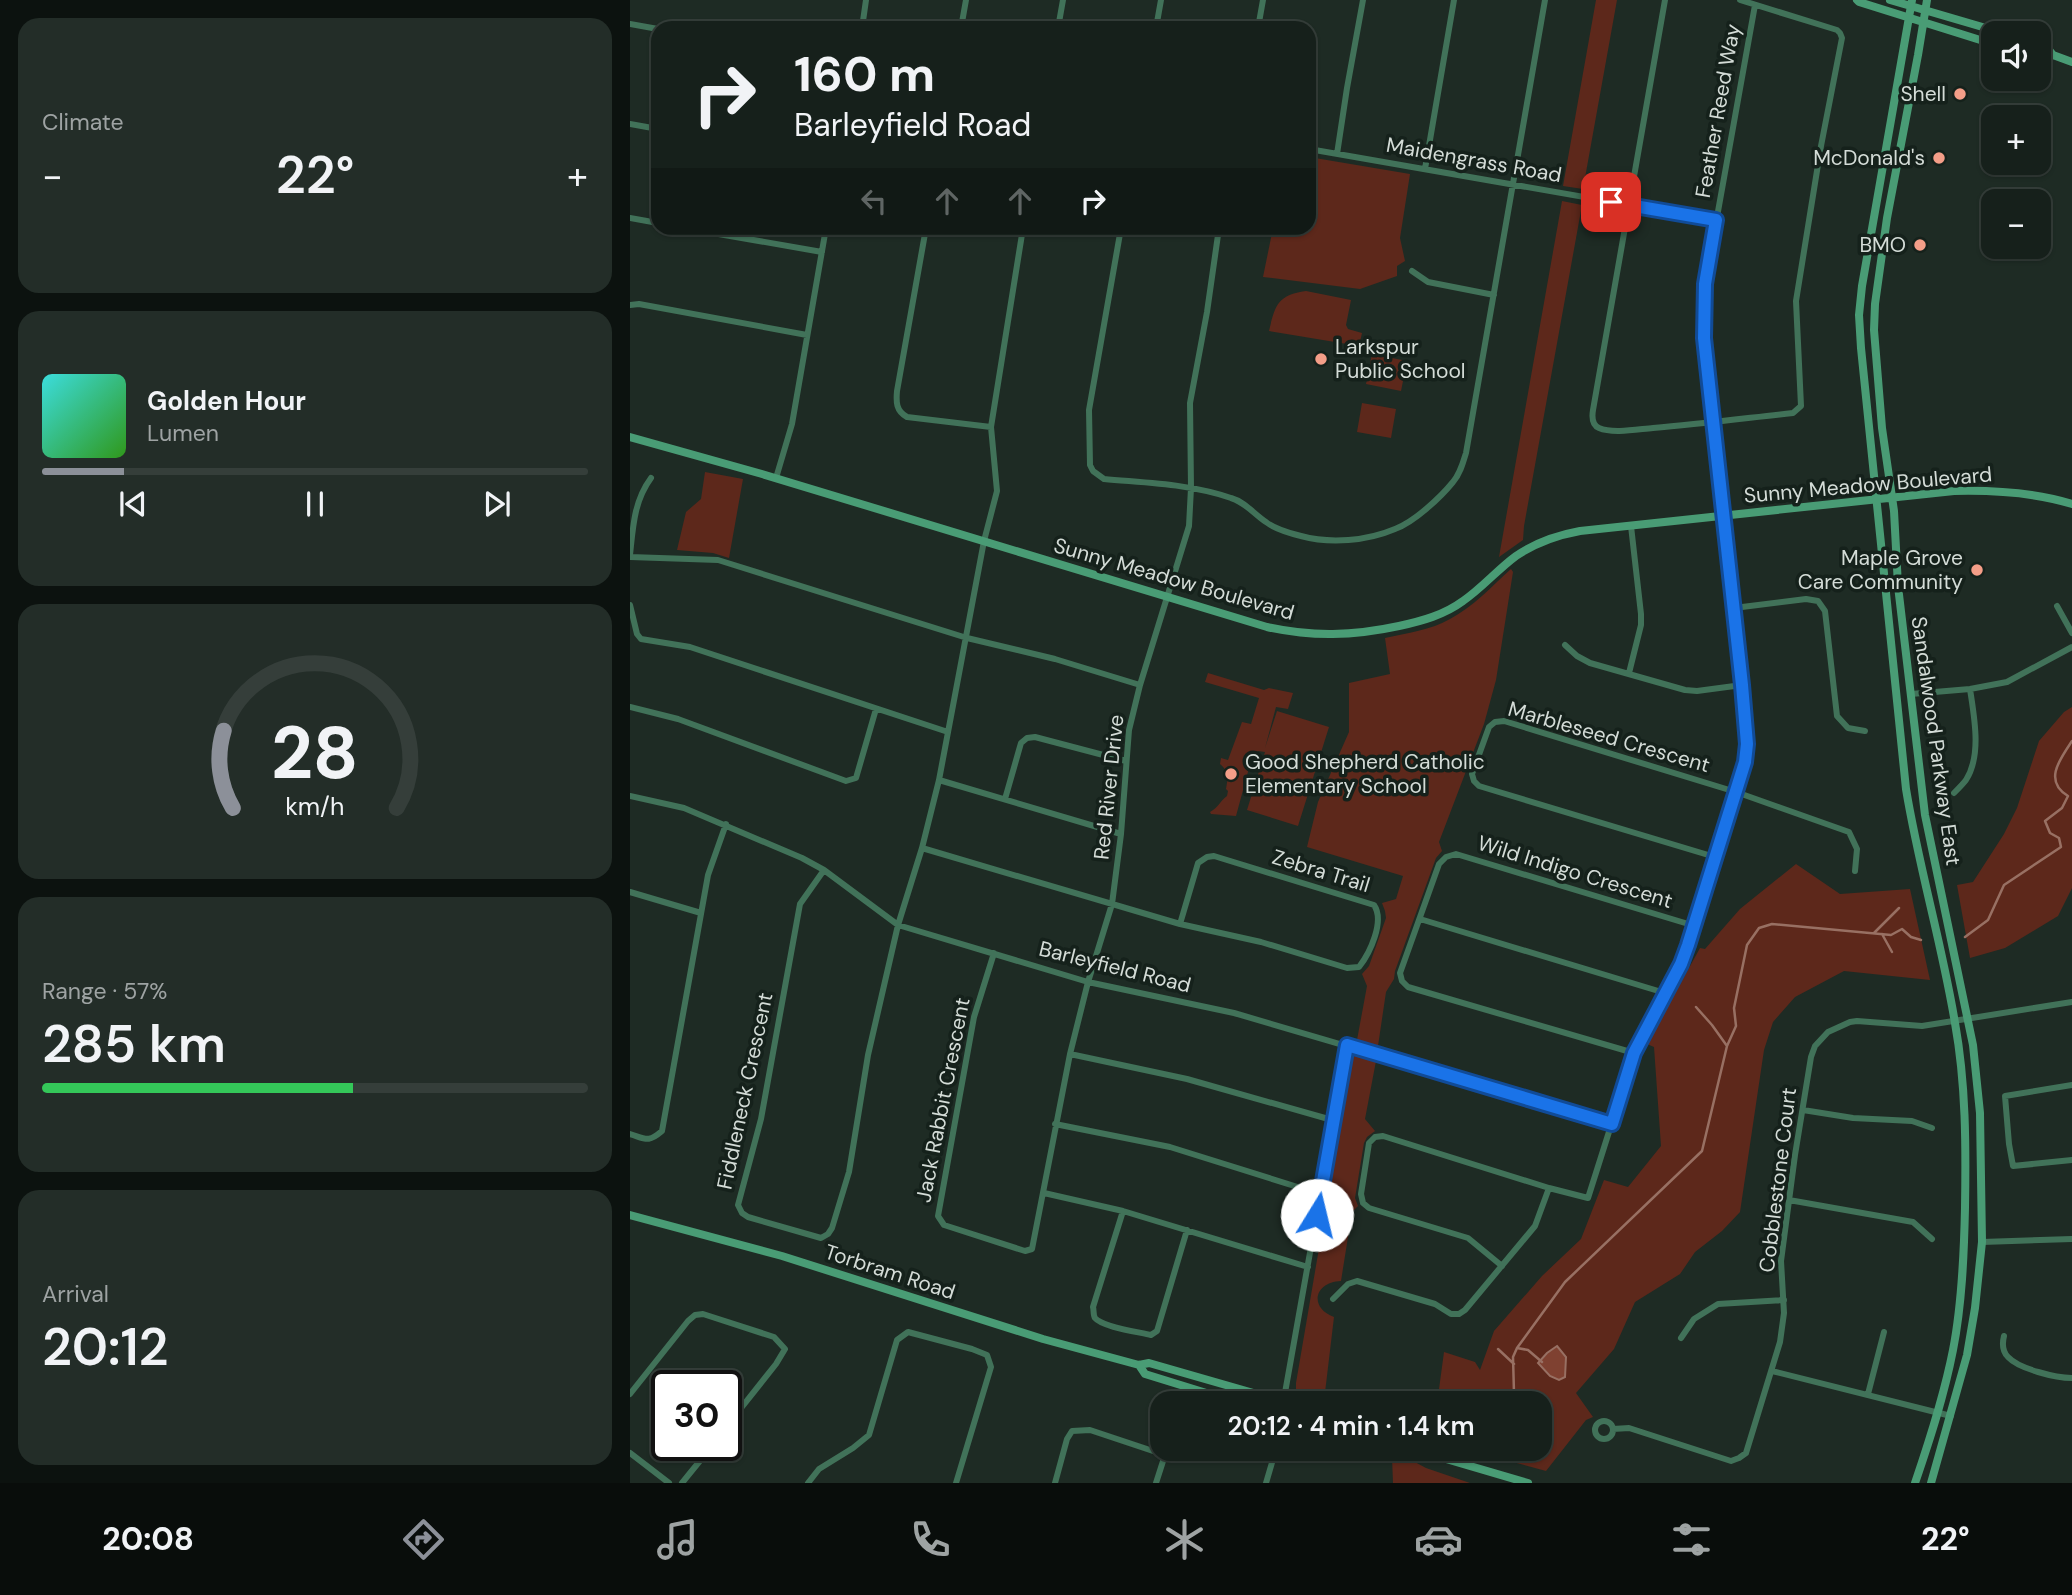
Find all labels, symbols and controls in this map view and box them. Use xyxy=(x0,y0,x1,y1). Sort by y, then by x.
map controls xyxy=(1981,21,2051,259)
button: sound xyxy=(1981,21,2051,91)
street label: Feather Reed Way xyxy=(1689,22,1747,200)
text: 160 m xyxy=(794,42,935,106)
icon: right xyxy=(679,49,770,140)
place label: Shell xyxy=(1900,80,1946,108)
marker: Shell xyxy=(1952,86,1968,102)
text: Barleyfield Road xyxy=(794,104,1031,146)
button: + xyxy=(1981,105,2051,175)
text: Climate xyxy=(42,107,124,137)
street label: Maidengrass Road xyxy=(1384,131,1564,189)
text: 22° xyxy=(276,141,354,209)
place label: McDonald's xyxy=(1813,144,1925,172)
marker: McDonald's xyxy=(1931,150,1947,166)
text: − xyxy=(42,151,63,201)
text: + xyxy=(567,151,588,201)
pin xyxy=(1581,172,1641,232)
icon: left xyxy=(855,182,893,220)
icon: ahead xyxy=(928,182,966,220)
icon: ahead xyxy=(1001,182,1039,220)
icon: right xyxy=(1074,182,1112,220)
icon: arrive xyxy=(1592,183,1630,221)
button: − xyxy=(1981,189,2051,259)
place label: BMO xyxy=(1859,231,1906,259)
marker: BMO xyxy=(1912,237,1928,253)
place label: Larkspur Public School xyxy=(1335,333,1466,385)
marker: Larkspur Public School xyxy=(1313,351,1329,367)
text: Golden Hour xyxy=(147,384,306,418)
text: Lumen xyxy=(147,418,219,448)
street label: Sunny Meadow Boulevard xyxy=(1743,460,1993,510)
icon: previous xyxy=(114,485,152,523)
icon: pause xyxy=(296,485,334,523)
icon: next xyxy=(478,485,516,523)
street label: Sunny Meadow Boulevard xyxy=(1050,531,1298,627)
place label: Maple Grove Care Community xyxy=(1798,544,1963,596)
marker: Maple Grove Care Community xyxy=(1969,562,1985,578)
street label: Sandalwood Parkway East xyxy=(1905,615,1967,867)
street label: Marbleseed Crescent xyxy=(1505,695,1713,779)
text: 28 xyxy=(271,706,359,801)
street label: Red River Drive xyxy=(1087,713,1131,861)
place label: Good Shepherd Catholic Elementary School xyxy=(1245,748,1485,800)
marker: Good Shepherd Catholic Elementary School xyxy=(1223,766,1239,782)
text: km/h xyxy=(285,789,345,822)
street label: Wild Indigo Crescent xyxy=(1474,829,1676,915)
street label: Zebra Trail xyxy=(1269,843,1373,899)
street label: Barleyfield Road xyxy=(1036,935,1194,999)
text: Range · 57% xyxy=(42,976,167,1006)
street label: Fiddleneck Crescent xyxy=(710,990,780,1192)
street label: Jack Rabbit Crescent xyxy=(909,995,977,1205)
text: 285 km xyxy=(42,1010,226,1078)
street label: Cobblestone Court xyxy=(1753,1086,1803,1274)
position arrow xyxy=(1280,1178,1354,1252)
street label: Torbram Road xyxy=(821,1238,959,1306)
text: Arrival xyxy=(42,1279,109,1309)
text: 20:12 xyxy=(42,1313,169,1381)
speed limit sign: 30 xyxy=(651,1370,742,1461)
text: 20:12 · 4 min · 1.4 km xyxy=(1227,1409,1475,1443)
icon: directions xyxy=(399,1515,448,1564)
icon: music xyxy=(653,1515,702,1564)
icon: phone xyxy=(906,1515,955,1564)
icon: climate xyxy=(1160,1515,1209,1564)
icon: car xyxy=(1414,1515,1463,1564)
icon: filters xyxy=(1667,1515,1716,1564)
text: 20:08 xyxy=(102,1518,194,1560)
text: 22° xyxy=(1921,1518,1970,1560)

